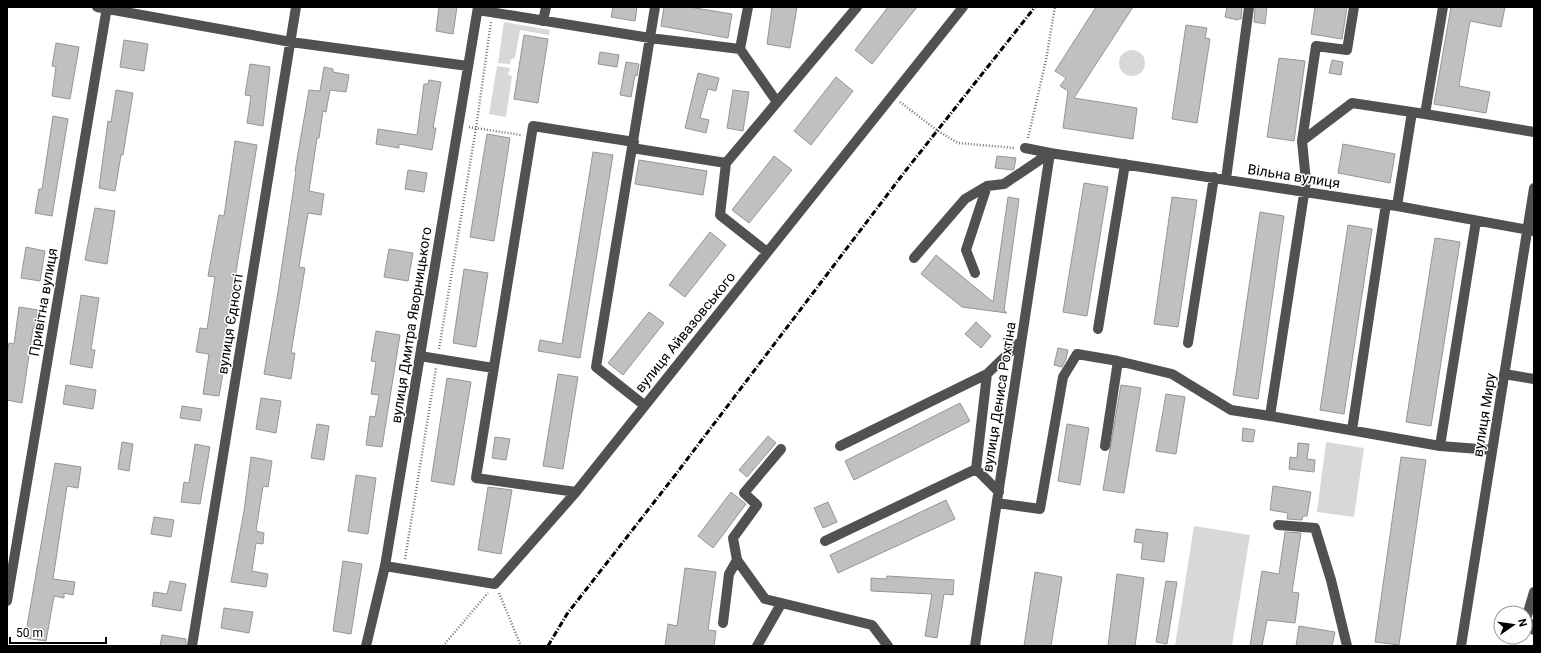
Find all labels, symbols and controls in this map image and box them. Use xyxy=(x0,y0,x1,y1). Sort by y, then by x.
street label: Вільна вулиця xyxy=(1247,161,1341,191)
street label: вулиця Дмитра Яворницького xyxy=(388,226,434,424)
street label: Привітна вулиця xyxy=(26,247,60,357)
street label: вулиця Айвазовського xyxy=(632,269,738,395)
street label: вулиця Єдності xyxy=(214,273,246,375)
street label: вулиця Дениса Рохтіна xyxy=(979,321,1019,473)
street label: вулиця Миру xyxy=(1469,372,1499,458)
north arrow xyxy=(1493,605,1533,645)
text: N xyxy=(1515,618,1530,628)
scale bar xyxy=(10,619,106,645)
text: 50 m xyxy=(16,626,43,640)

